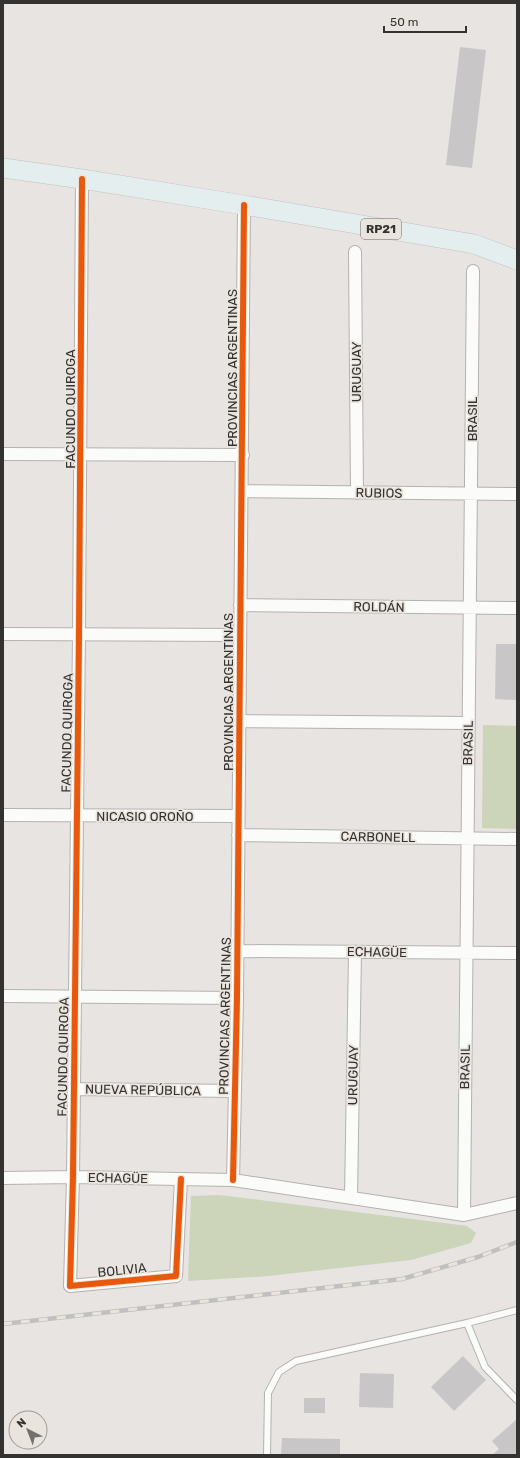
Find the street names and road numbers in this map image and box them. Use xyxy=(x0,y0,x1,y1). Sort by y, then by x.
road number: RP21 xyxy=(361,219,401,239)
street label: PROVINCIAS ARGENTINAS xyxy=(225,289,240,447)
street label: URUGUAY xyxy=(349,341,364,402)
street label: FACUNDO QUIROGA xyxy=(63,349,78,469)
street label: BRASIL xyxy=(465,396,480,441)
street label: RUBIOS xyxy=(355,485,403,501)
street label: ROLDÁN xyxy=(353,599,405,615)
street label: PROVINCIAS ARGENTINAS xyxy=(221,613,236,771)
street label: FACUNDO QUIROGA xyxy=(58,673,76,793)
street label: BRASIL xyxy=(460,720,476,765)
street label: NICASIO OROÑO xyxy=(96,809,194,824)
street label: CARBONELL xyxy=(340,829,416,845)
street label: PROVINCIAS ARGENTINAS xyxy=(216,937,234,1095)
street label: ECHAGÜE xyxy=(347,944,407,960)
street label: FACUNDO QUIROGA xyxy=(54,997,72,1117)
street label: URUGUAY xyxy=(345,1044,361,1105)
street label: BRASIL xyxy=(457,1044,473,1089)
street label: NUEVA REPÚBLICA xyxy=(85,1081,201,1099)
street label: ECHAGÜE xyxy=(88,1170,148,1186)
street label: BOLIVIA xyxy=(97,1260,147,1280)

